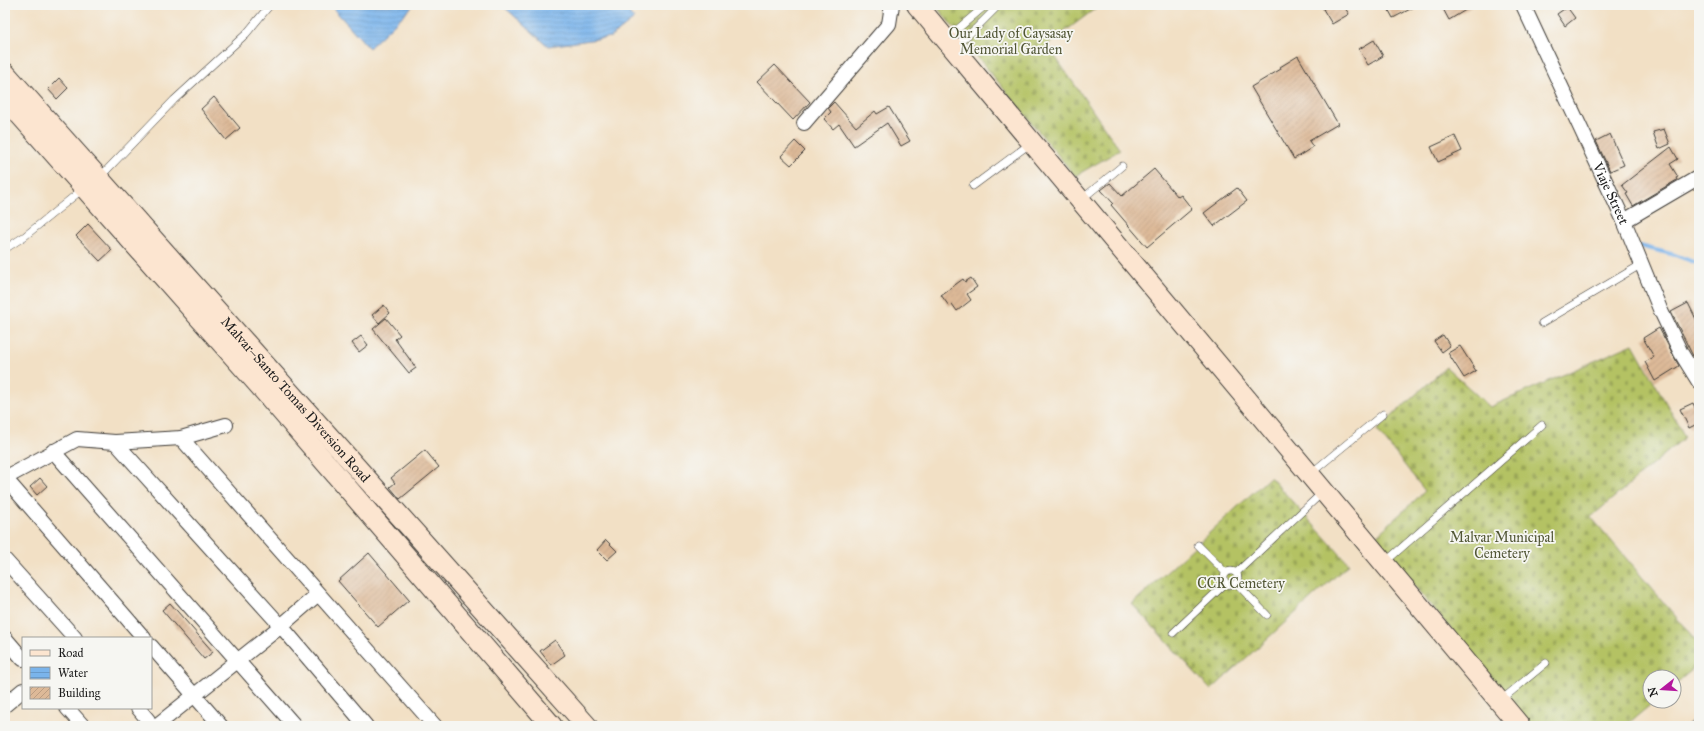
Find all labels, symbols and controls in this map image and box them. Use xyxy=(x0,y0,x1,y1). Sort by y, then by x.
park label: Our Lady of Caysasay Memorial Garden xyxy=(949,25,1074,58)
street label: Viaje Street xyxy=(1588,159,1633,227)
street label: Malvar–Santo Tomas Diversion Road xyxy=(217,313,374,486)
park label: Malvar Municipal Cemetery xyxy=(1450,529,1554,562)
park label: CCR Cemetery xyxy=(1197,575,1285,592)
legend xyxy=(22,637,152,709)
text: Road xyxy=(58,646,84,660)
text: Water xyxy=(58,666,88,680)
north arrow xyxy=(1642,669,1682,709)
text: N xyxy=(1645,685,1660,698)
text: Building xyxy=(58,686,101,701)

